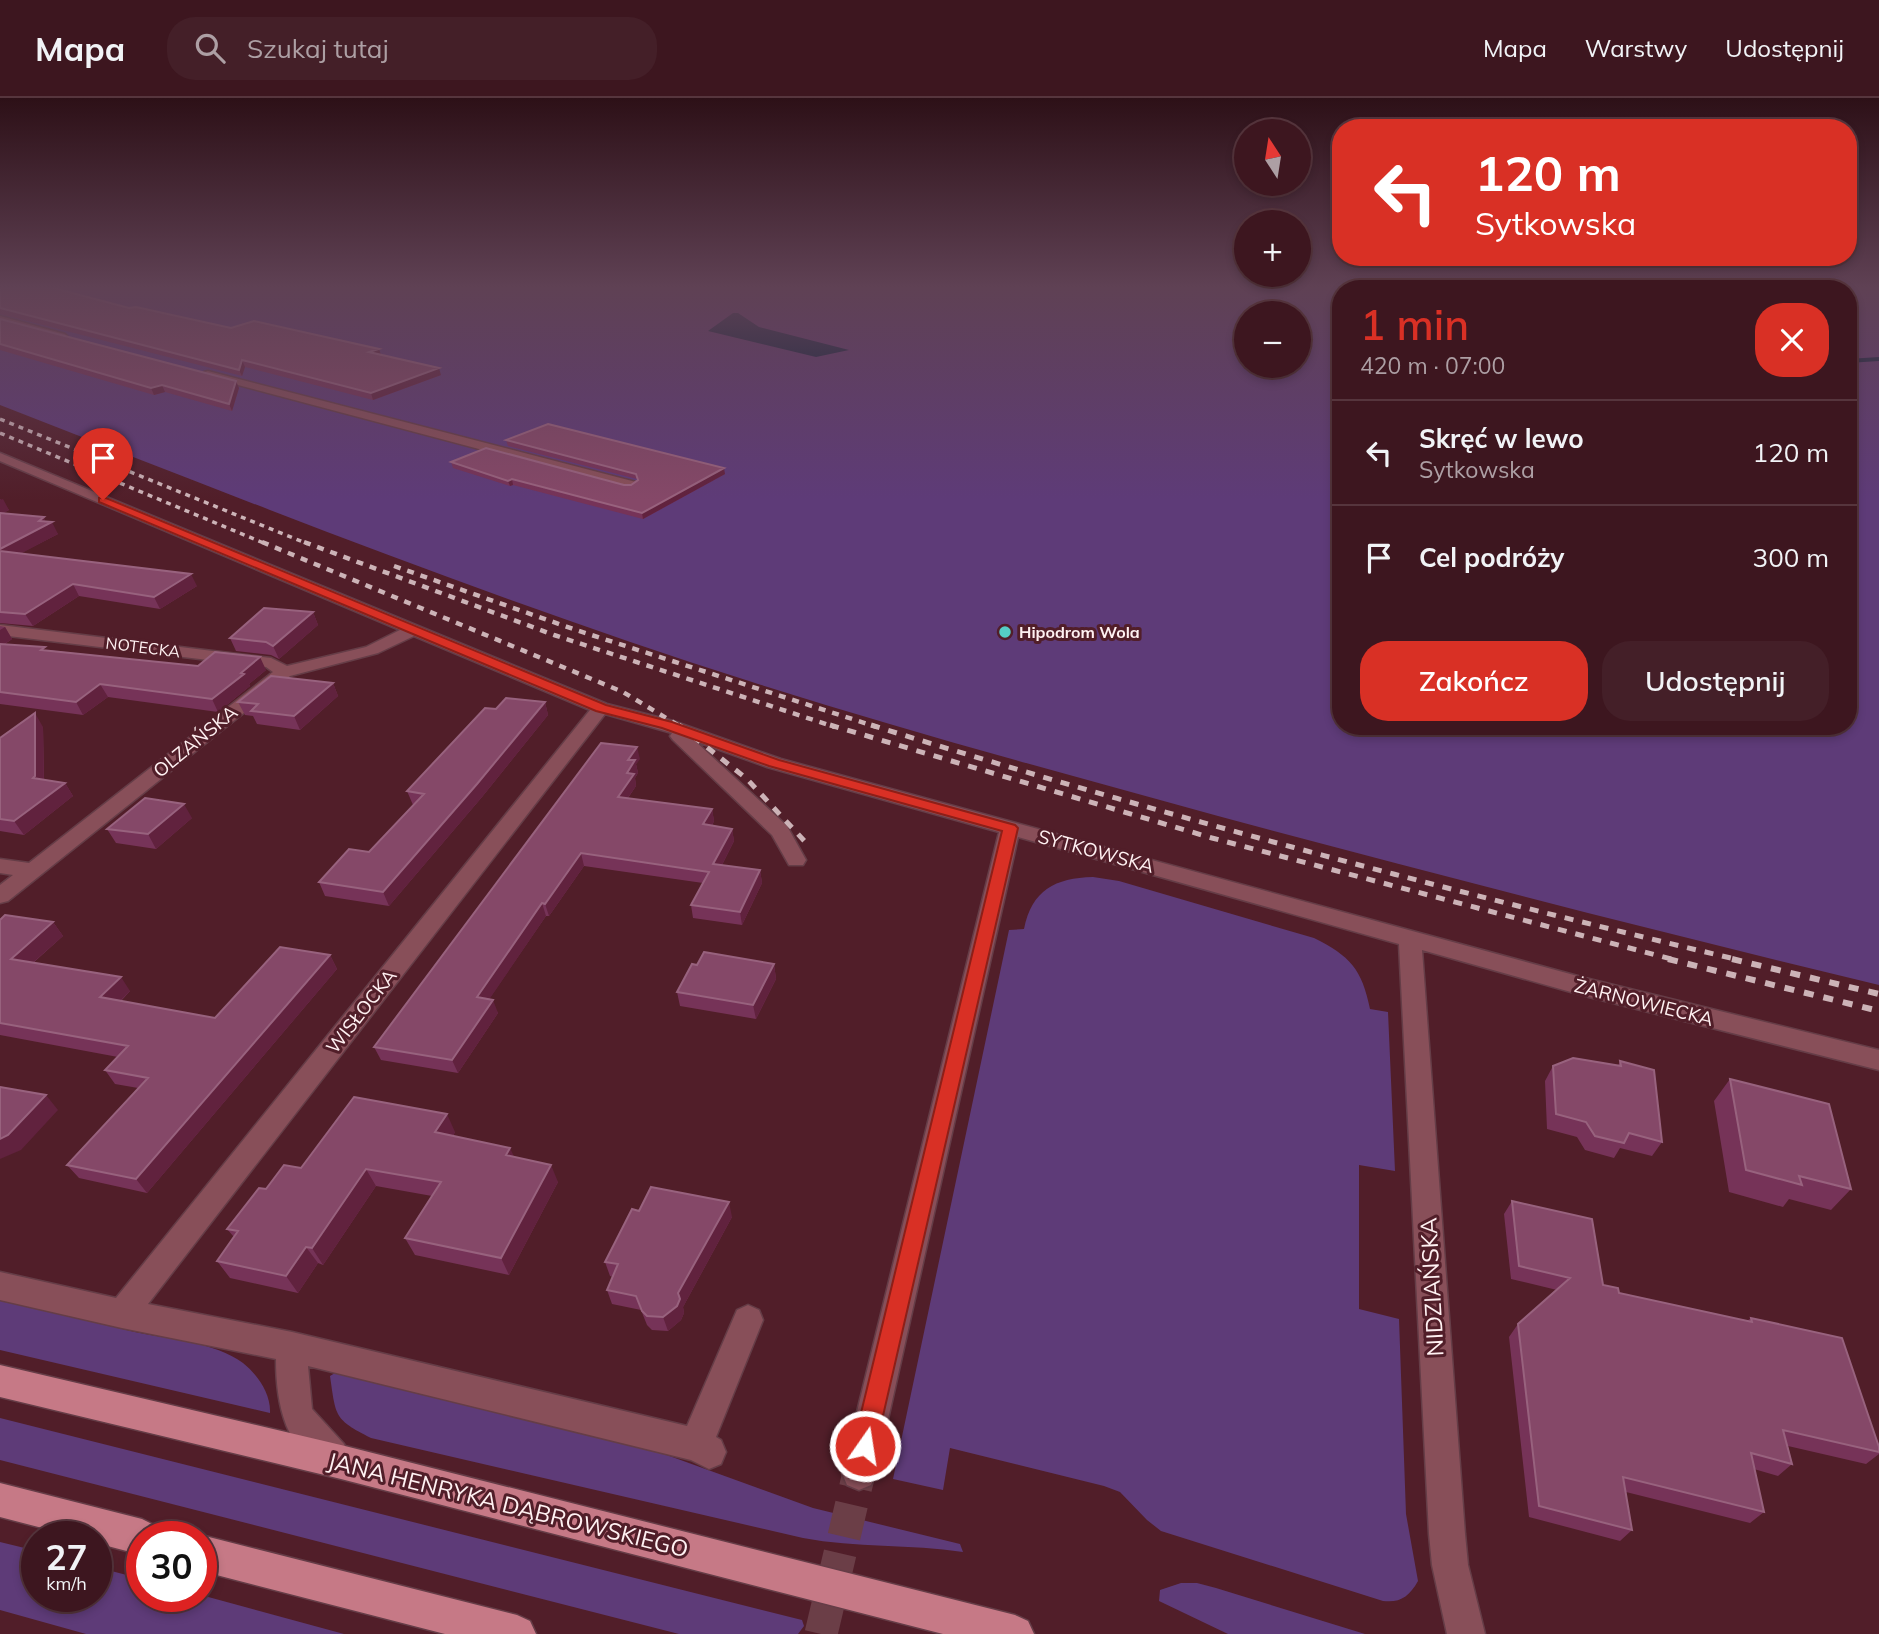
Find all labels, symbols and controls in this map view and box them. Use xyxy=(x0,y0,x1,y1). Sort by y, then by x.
search box xyxy=(167,17,657,80)
text: Mapa xyxy=(35,28,125,69)
icon: search xyxy=(191,29,229,67)
text: Szukaj tutaj xyxy=(247,32,389,65)
text: Mapa xyxy=(1483,33,1547,63)
text: Warstwy xyxy=(1585,33,1687,63)
text: Udostępnij xyxy=(1725,33,1844,63)
north arrow xyxy=(1234,119,1311,196)
map controls xyxy=(1234,119,1311,378)
text: 120 m xyxy=(1475,142,1621,203)
icon: left xyxy=(1360,147,1451,238)
text: Sytkowska xyxy=(1475,203,1636,243)
button: + xyxy=(1234,210,1311,287)
text: 1 min xyxy=(1360,298,1469,351)
button: − xyxy=(1234,301,1311,378)
button: close xyxy=(1755,303,1829,377)
text: 420 m · 07:00 xyxy=(1360,351,1505,380)
text: Skręć w lewo xyxy=(1419,422,1584,455)
pin xyxy=(73,428,133,500)
icon: left xyxy=(1360,434,1398,472)
text: 120 m xyxy=(1753,436,1829,469)
icon: arrive xyxy=(84,439,122,477)
text: Sytkowska xyxy=(1419,455,1535,484)
icon: arrive xyxy=(1360,539,1398,577)
text: Cel podróży xyxy=(1419,541,1564,574)
text: 300 m xyxy=(1753,541,1829,574)
place label: Hipodrom Wola xyxy=(1019,622,1140,642)
marker: Hipodrom Wola xyxy=(997,624,1013,640)
street label: NOTECKA xyxy=(105,633,182,662)
button: Zakończ xyxy=(1360,641,1588,721)
button: Udostępnij xyxy=(1602,641,1829,721)
street label: OLZAŃSKA xyxy=(148,700,242,782)
street label: SYTKOWSKA xyxy=(1035,824,1157,878)
street label: WISŁOCKA xyxy=(321,964,401,1058)
street label: ŻARNOWIECKA xyxy=(1572,973,1716,1031)
street label: NIDZIAŃSKA xyxy=(1413,1217,1450,1357)
position arrow xyxy=(828,1409,902,1483)
street label: JANA HENRYKA DĄBROWSKIEGO xyxy=(325,1446,691,1563)
speed limit sign: 30 xyxy=(126,1521,217,1612)
text: 27 xyxy=(45,1535,88,1579)
text: km/h xyxy=(46,1572,87,1595)

